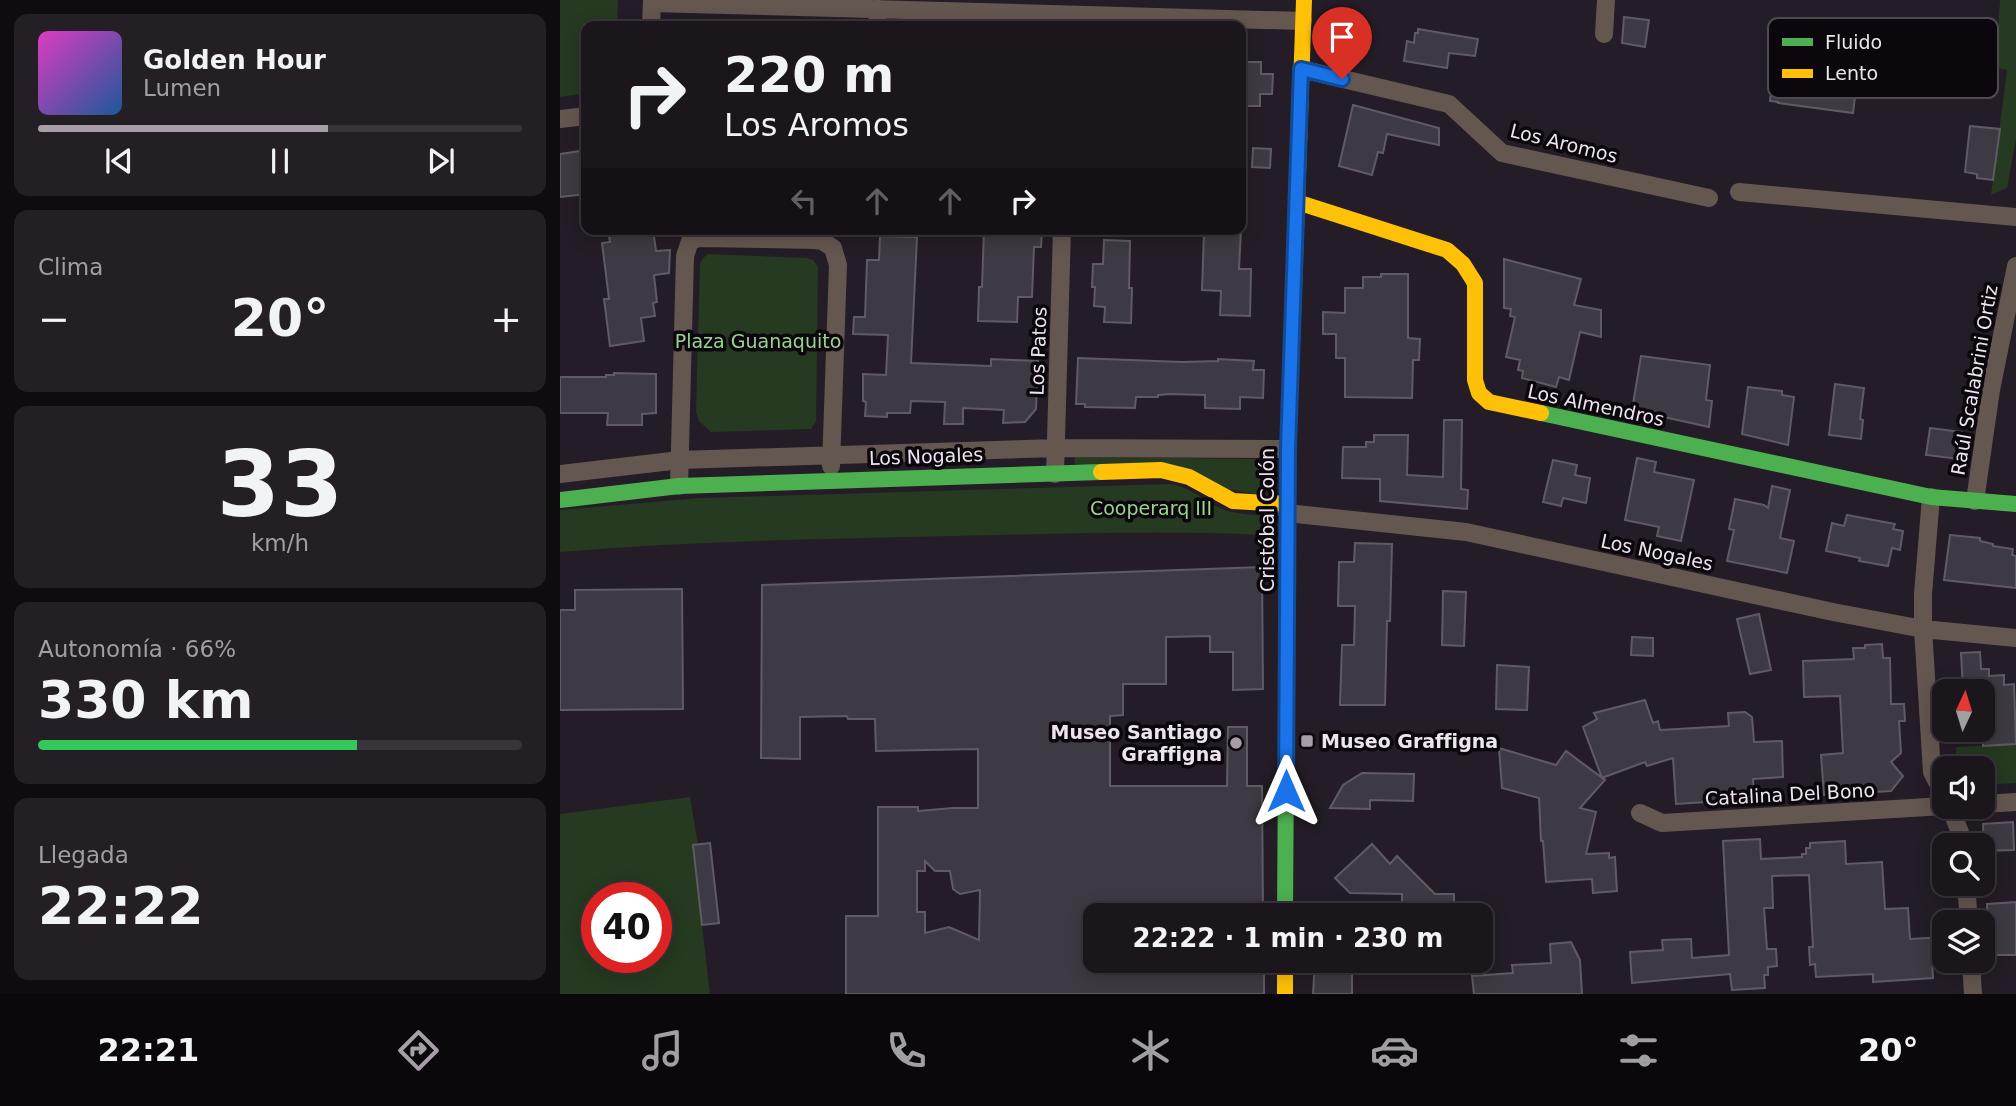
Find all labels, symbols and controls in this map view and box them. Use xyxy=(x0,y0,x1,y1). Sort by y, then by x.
pin xyxy=(1312,7,1372,79)
icon: arrive xyxy=(1323,18,1361,56)
legend xyxy=(1768,18,1998,98)
text: Fluido xyxy=(1825,31,1882,53)
text: Golden Hour xyxy=(143,45,326,75)
text: 220 m xyxy=(724,47,894,104)
icon: right xyxy=(609,49,700,140)
text: Lento xyxy=(1825,62,1878,84)
text: Lumen xyxy=(143,75,221,101)
text: Los Aromos xyxy=(724,106,909,144)
street label: Los Aromos xyxy=(1508,119,1620,167)
icon: previous xyxy=(100,142,138,180)
icon: pause xyxy=(261,142,299,180)
icon: next xyxy=(422,142,460,180)
icon: left xyxy=(785,182,823,220)
icon: ahead xyxy=(858,182,896,220)
icon: ahead xyxy=(931,182,969,220)
icon: right xyxy=(1004,182,1042,220)
text: Clima xyxy=(38,254,103,280)
street label: Raúl Scalabrini Ortiz xyxy=(1946,283,2002,477)
text: 20° xyxy=(231,288,329,348)
text: − xyxy=(38,297,70,341)
text: + xyxy=(490,297,522,341)
street label: Los Patos xyxy=(1025,306,1051,396)
park label: Plaza Guanaquito xyxy=(675,330,841,352)
street label: Los Almendros xyxy=(1526,380,1666,430)
text: 33 xyxy=(217,432,343,537)
street label: Los Nogales xyxy=(869,443,983,469)
street label: Cristóbal Colón xyxy=(1256,448,1278,592)
park label: Cooperarq III xyxy=(1090,497,1212,519)
street label: Los Nogales xyxy=(1599,529,1715,575)
text: km/h xyxy=(251,530,309,556)
text: Autonomía · 66% xyxy=(38,636,236,662)
text: 330 km xyxy=(38,670,253,730)
north arrow xyxy=(1932,679,1995,742)
map controls xyxy=(1932,679,1995,973)
place label: Museo Santiago Graffigna xyxy=(1051,721,1222,765)
place label: Museo Graffigna xyxy=(1321,730,1498,752)
marker: Museo Graffigna xyxy=(1299,733,1315,749)
marker: Museo Santiago Graffigna xyxy=(1228,735,1244,751)
position arrow xyxy=(1249,754,1323,828)
button: sound xyxy=(1932,756,1995,819)
street label: Catalina Del Bono xyxy=(1704,779,1876,809)
button: search xyxy=(1932,833,1995,896)
text: Llegada xyxy=(38,842,129,868)
text: 22:22 xyxy=(38,876,204,936)
speed limit sign: 40 xyxy=(581,882,672,973)
button: layers xyxy=(1932,910,1995,973)
text: 22:22 · 1 min · 230 m xyxy=(1133,923,1443,953)
icon: directions xyxy=(394,1026,443,1075)
icon: music xyxy=(638,1026,687,1075)
icon: phone xyxy=(882,1026,931,1075)
icon: climate xyxy=(1126,1026,1175,1075)
icon: car xyxy=(1370,1026,1419,1075)
icon: filters xyxy=(1614,1026,1663,1075)
text: 22:21 xyxy=(97,1031,199,1069)
text: 20° xyxy=(1858,1031,1918,1069)

